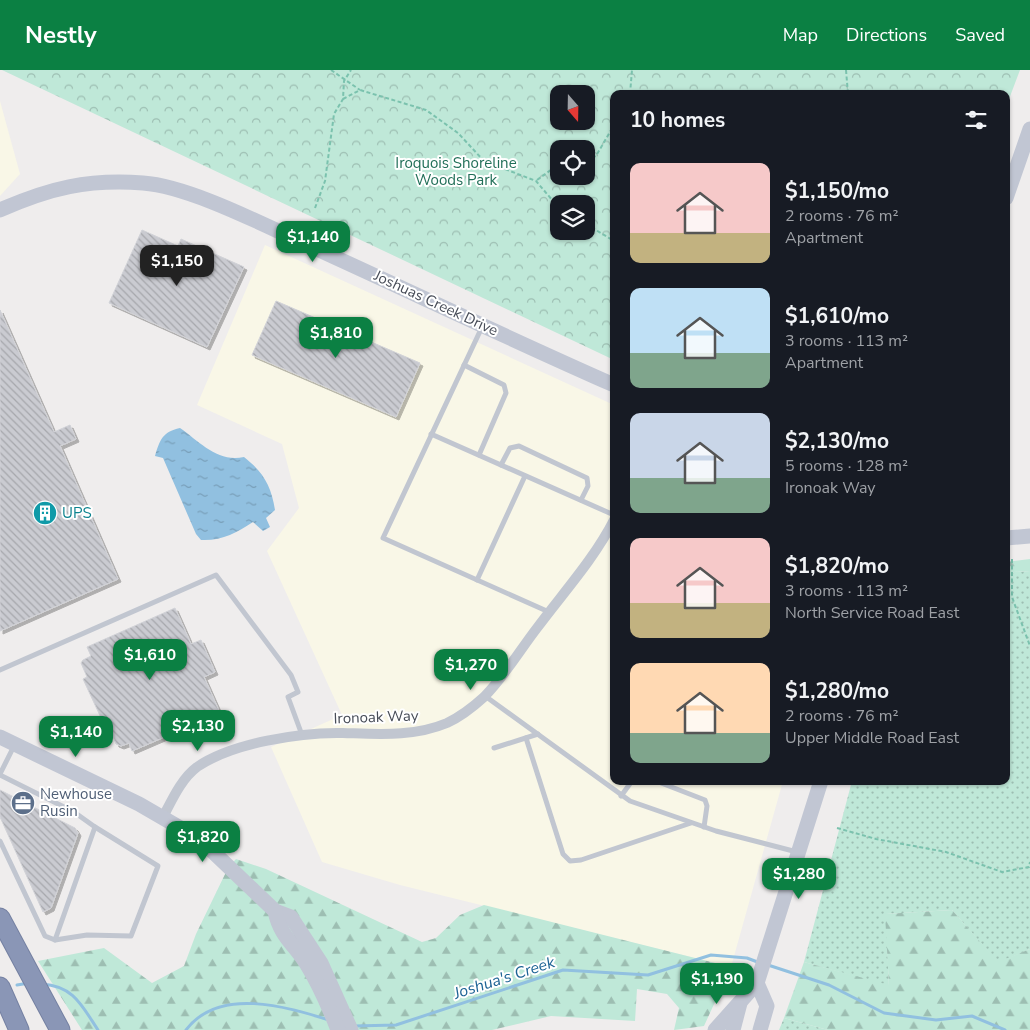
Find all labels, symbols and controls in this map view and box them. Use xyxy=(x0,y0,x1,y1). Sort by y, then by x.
text: Nestly xyxy=(25,19,97,51)
text: Map xyxy=(783,23,818,47)
text: Directions xyxy=(846,23,927,47)
text: Saved xyxy=(955,23,1005,47)
north arrow xyxy=(550,85,595,130)
map controls xyxy=(550,85,595,240)
text: 10 homes xyxy=(630,106,725,134)
icon: filters xyxy=(962,106,990,134)
button: locate xyxy=(550,140,595,185)
park label: Iroquois Shoreline Woods Park xyxy=(395,153,517,190)
text: $1,150/mo xyxy=(785,177,889,205)
icon: home xyxy=(670,183,730,243)
button: layers xyxy=(550,195,595,240)
text: 2 rooms · 76 m² xyxy=(785,205,898,227)
pin: $1,140 xyxy=(272,220,354,263)
text: $1,140 xyxy=(287,226,339,248)
text: Apartment xyxy=(785,227,863,249)
pin: $1,150 xyxy=(136,244,218,287)
text: $1,150 xyxy=(151,250,203,272)
street label: Joshuas Creek Drive xyxy=(370,265,501,341)
text: $1,610/mo xyxy=(785,302,889,330)
icon: home xyxy=(670,308,730,368)
pin: $1,810 xyxy=(295,316,377,359)
text: $1,810 xyxy=(310,322,362,344)
text: 3 rooms · 113 m² xyxy=(785,330,908,352)
text: Apartment xyxy=(785,352,863,374)
text: $2,130/mo xyxy=(785,427,889,455)
icon: home xyxy=(670,433,730,493)
text: 5 rooms · 128 m² xyxy=(785,455,908,477)
text: Ironoak Way xyxy=(785,477,876,499)
building icon: UPS xyxy=(32,500,58,526)
place label: UPS xyxy=(62,503,92,523)
text: $1,820/mo xyxy=(785,552,889,580)
icon: home xyxy=(670,558,730,618)
text: 3 rooms · 113 m² xyxy=(785,580,908,602)
text: North Service Road East xyxy=(785,602,959,624)
pin: $1,610 xyxy=(109,638,191,681)
text: $1,610 xyxy=(124,644,176,666)
pin: $1,270 xyxy=(430,648,512,691)
text: $1,270 xyxy=(445,654,497,676)
text: $1,280/mo xyxy=(785,677,889,705)
icon: home xyxy=(670,683,730,743)
text: 2 rooms · 76 m² xyxy=(785,705,898,727)
street label: Ironoak Way xyxy=(333,706,419,728)
pin: $2,130 xyxy=(157,710,239,752)
text: $2,130 xyxy=(172,715,224,737)
pin: $1,140 xyxy=(35,716,117,758)
text: $1,140 xyxy=(50,721,102,743)
text: Upper Middle Road East xyxy=(785,727,959,749)
place label: Newhouse Rusin xyxy=(40,784,112,821)
office icon: Newhouse Rusin xyxy=(10,790,36,816)
pin: $1,820 xyxy=(162,820,244,863)
text: $1,820 xyxy=(177,826,229,848)
pin: $1,280 xyxy=(758,858,840,900)
text: $1,280 xyxy=(773,863,825,885)
water label: Joshua's Creek xyxy=(450,951,559,1005)
pin: $1,190 xyxy=(676,962,758,1005)
text: $1,190 xyxy=(691,968,743,990)

